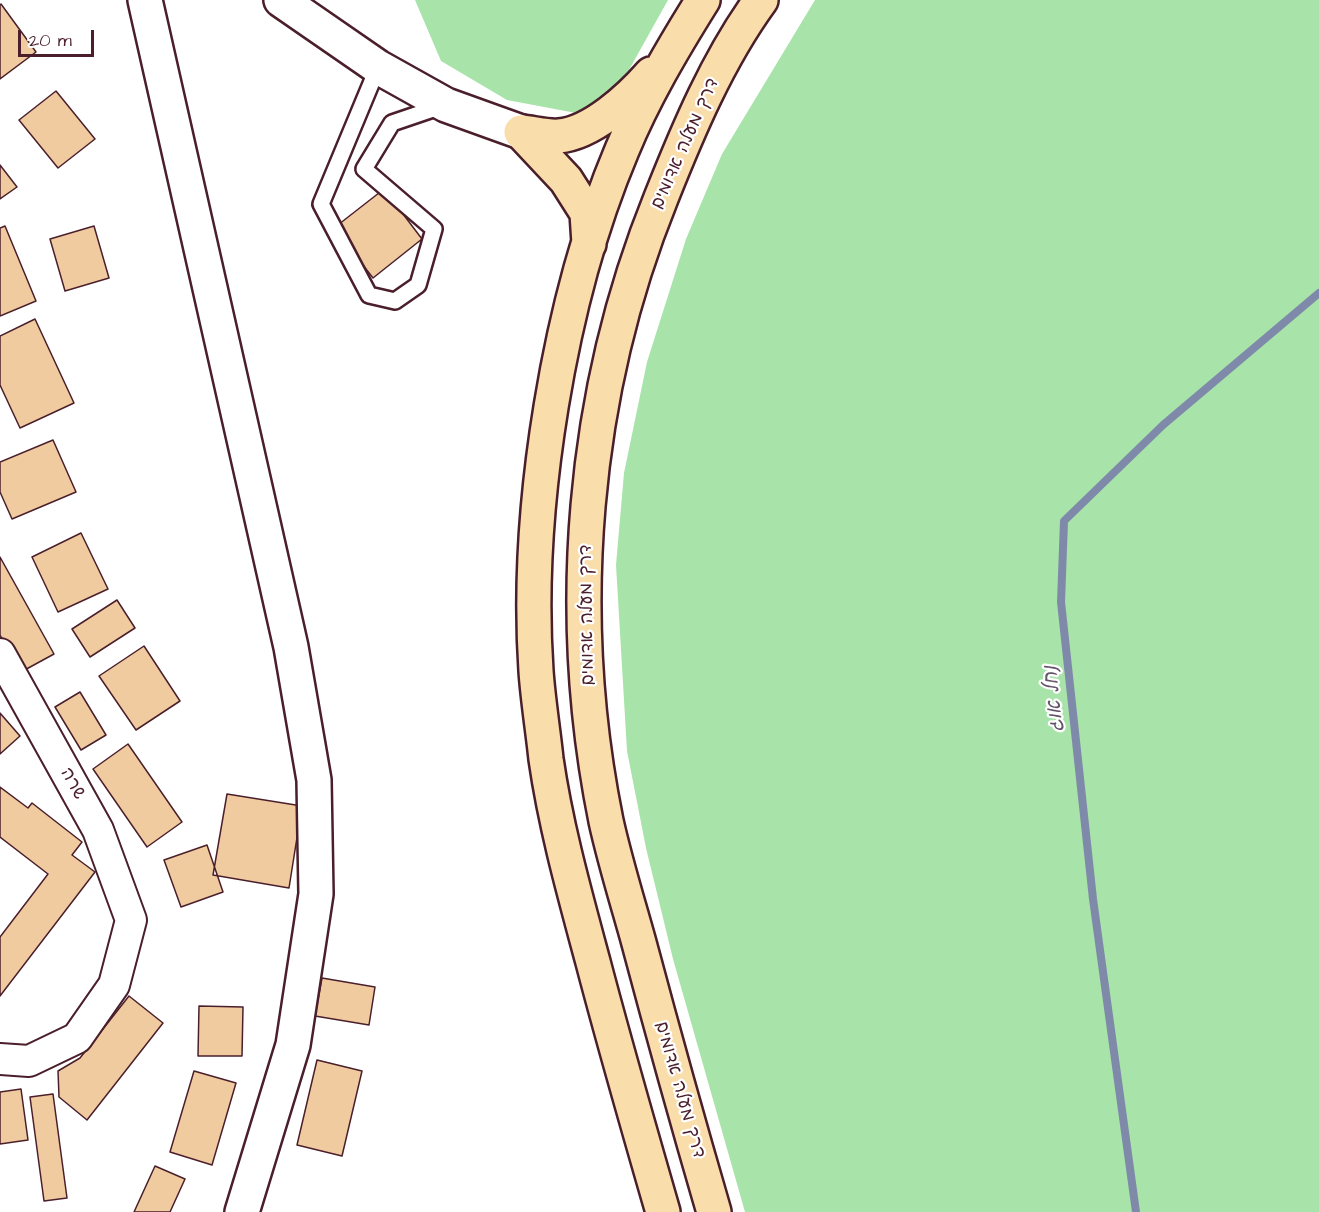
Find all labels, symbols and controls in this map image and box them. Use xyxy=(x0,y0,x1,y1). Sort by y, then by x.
scale bar xyxy=(21,18,98,56)
text: 20 m xyxy=(29,28,72,53)
street label: דרך מעלה אדומים xyxy=(647,75,725,213)
street label: דרך מעלה אדומים xyxy=(576,544,600,686)
water label: נחל אוג xyxy=(1040,665,1070,733)
street label: שרה xyxy=(55,765,89,803)
street label: דרך מעלה אדומים xyxy=(649,1019,709,1161)

